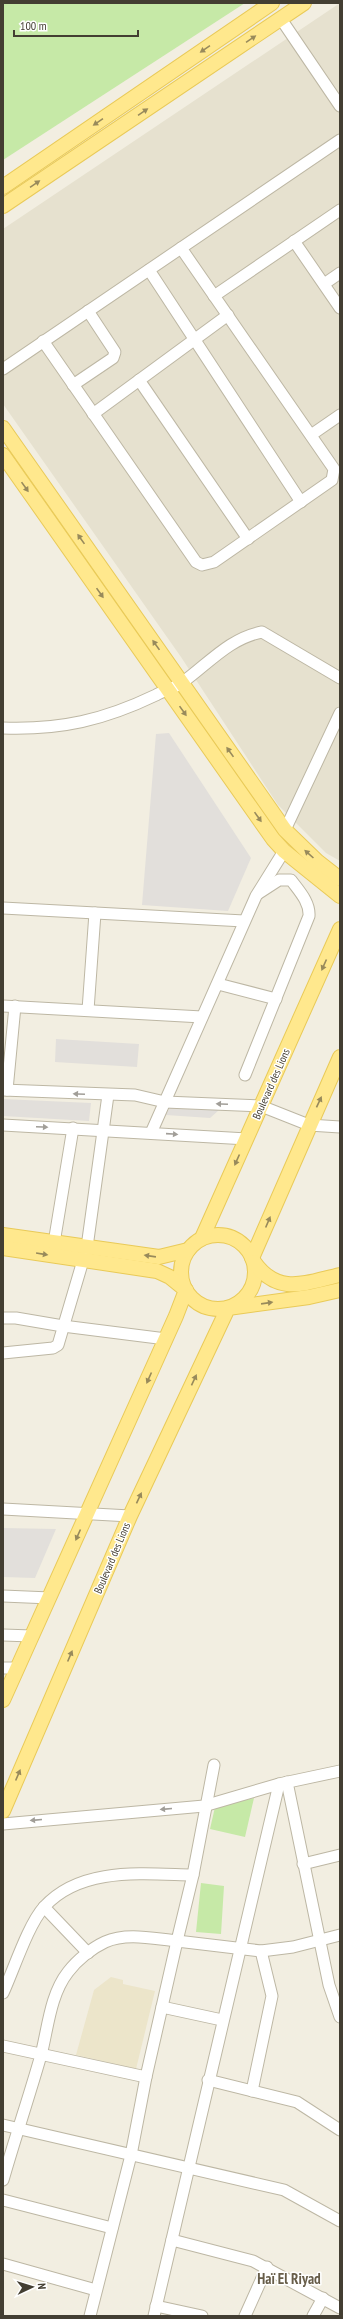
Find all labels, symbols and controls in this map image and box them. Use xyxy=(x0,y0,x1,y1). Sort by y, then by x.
scale bar xyxy=(14,12,138,38)
text: 100 m xyxy=(20,18,47,33)
one-way arrow xyxy=(246,35,256,43)
one-way arrow xyxy=(200,45,210,53)
one-way arrow xyxy=(138,108,149,115)
one-way arrow xyxy=(93,118,103,126)
one-way arrow xyxy=(30,180,41,188)
one-way arrow xyxy=(21,482,29,492)
one-way arrow xyxy=(77,534,85,544)
one-way arrow xyxy=(96,588,104,599)
one-way arrow xyxy=(152,640,160,651)
one-way arrow xyxy=(179,706,187,716)
one-way arrow xyxy=(226,747,234,757)
one-way arrow xyxy=(254,812,262,822)
one-way arrow xyxy=(304,850,315,859)
one-way arrow xyxy=(321,959,327,971)
street label: Boulevard des Lions xyxy=(249,1046,293,1122)
one-way arrow xyxy=(73,1090,85,1097)
one-way arrow xyxy=(316,1097,322,1108)
one-way arrow xyxy=(216,1101,228,1108)
one-way arrow xyxy=(36,1123,48,1130)
one-way arrow xyxy=(166,1131,178,1138)
one-way arrow xyxy=(234,1155,240,1166)
one-way arrow xyxy=(265,1215,271,1227)
one-way arrow xyxy=(35,1251,48,1257)
one-way arrow xyxy=(144,1253,156,1259)
one-way arrow xyxy=(260,1300,273,1307)
one-way arrow xyxy=(145,1372,151,1384)
one-way arrow xyxy=(191,1375,197,1386)
one-way arrow xyxy=(136,1492,142,1504)
street label: Boulevard des Lions xyxy=(91,1520,133,1596)
one-way arrow xyxy=(75,1529,81,1540)
one-way arrow xyxy=(67,1650,73,1661)
one-way arrow xyxy=(15,1769,22,1781)
one-way arrow xyxy=(159,1805,172,1812)
one-way arrow xyxy=(30,1817,42,1823)
north arrow xyxy=(12,2267,52,2307)
district label: Haï El Riyad xyxy=(257,2269,321,2288)
text: N xyxy=(35,2283,49,2290)

